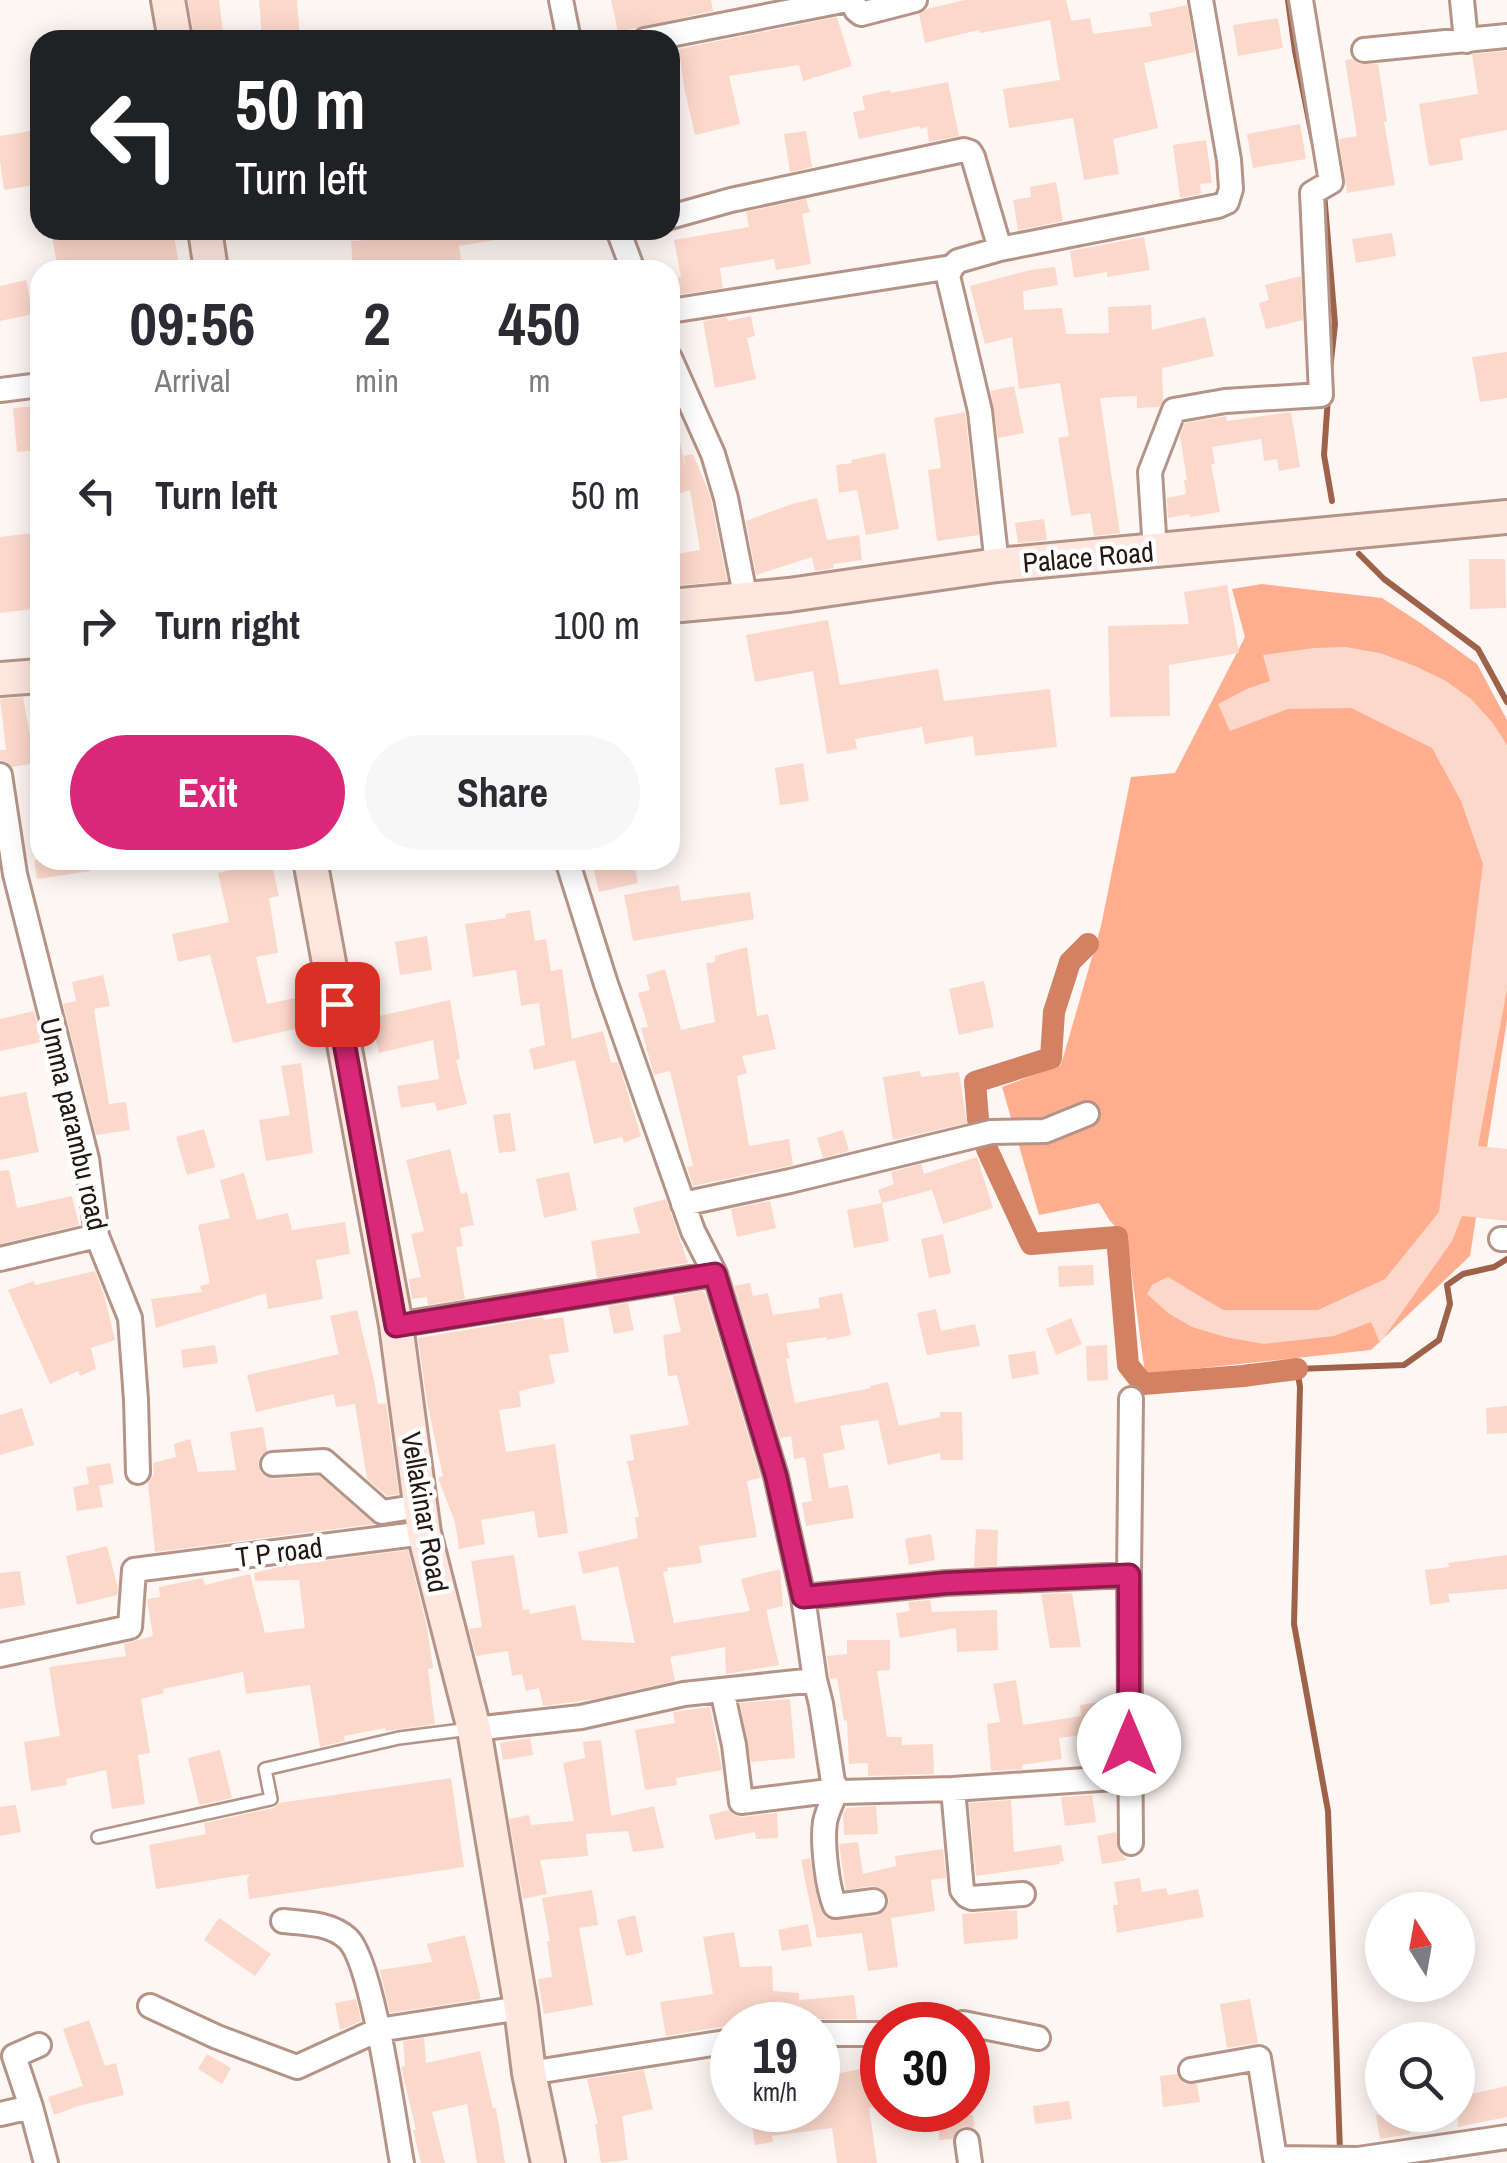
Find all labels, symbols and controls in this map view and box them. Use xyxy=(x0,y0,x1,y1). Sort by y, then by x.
text: 50 m xyxy=(235,57,366,151)
icon: left xyxy=(70,70,200,200)
text: Turn left xyxy=(235,147,367,208)
text: 09:56 xyxy=(130,283,255,364)
text: 2 xyxy=(363,283,391,364)
text: 450 xyxy=(498,283,580,364)
text: Arrival xyxy=(155,359,230,402)
text: min xyxy=(355,359,399,402)
text: m xyxy=(528,359,550,402)
icon: left xyxy=(70,468,125,523)
text: Turn left xyxy=(155,470,277,521)
text: 50 m xyxy=(571,470,640,521)
street label: Palace Road xyxy=(1021,532,1155,582)
icon: right xyxy=(70,598,125,653)
text: Turn right xyxy=(155,600,300,651)
text: 100 m xyxy=(553,600,640,651)
button: Exit xyxy=(70,735,345,850)
button: Share xyxy=(365,735,640,850)
pin xyxy=(295,962,380,1047)
icon: arrive xyxy=(310,977,365,1032)
street label: Umma parambu road xyxy=(31,1014,117,1234)
street label: Vellakinar Road xyxy=(392,1429,458,1595)
street label: T P road xyxy=(233,1528,325,1576)
position arrow xyxy=(1077,1692,1181,1796)
north arrow xyxy=(1365,1892,1475,2002)
map controls xyxy=(1365,1892,1475,2132)
speed limit sign: 30 xyxy=(860,2002,990,2132)
text: 19 xyxy=(752,2021,798,2089)
button: search xyxy=(1365,2022,1475,2132)
text: km/h xyxy=(753,2075,797,2109)

